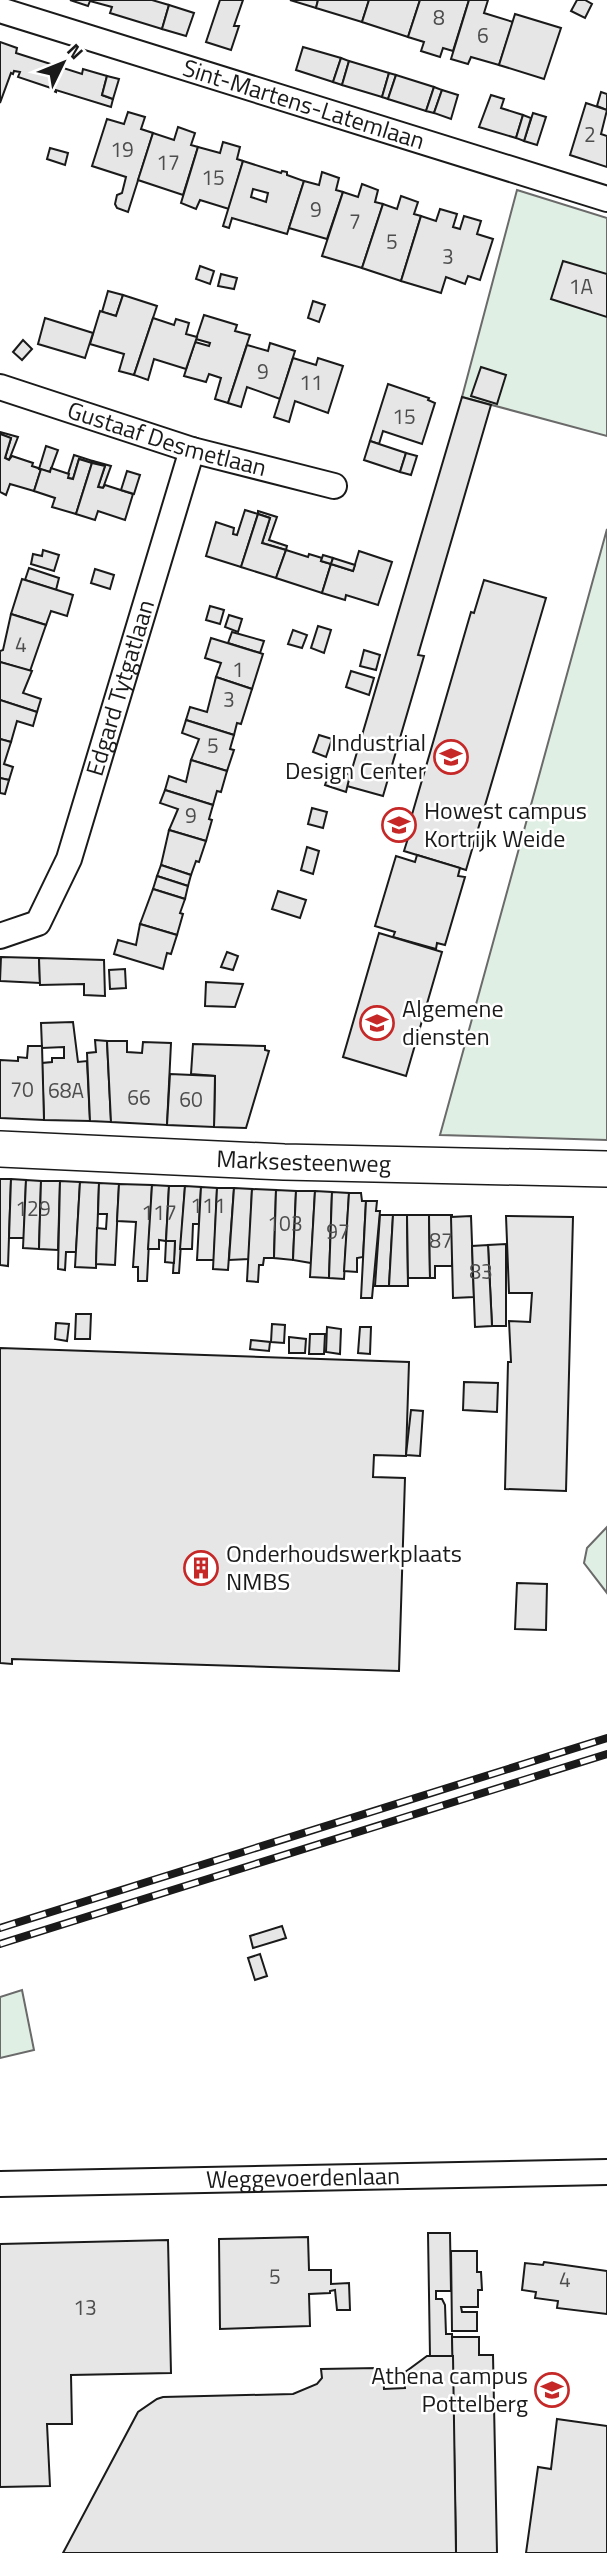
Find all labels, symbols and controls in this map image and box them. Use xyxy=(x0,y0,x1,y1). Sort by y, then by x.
house number: 8 xyxy=(433,1,445,33)
house number: 6 xyxy=(477,19,489,51)
north arrow xyxy=(28,28,98,98)
text: N xyxy=(61,36,91,66)
street label: Sint-Martens-Latemlaan xyxy=(178,49,429,158)
house number: 2 xyxy=(584,118,596,150)
house number: 19 xyxy=(110,133,134,165)
house number: 17 xyxy=(156,146,180,178)
house number: 15 xyxy=(201,161,225,193)
house number: 9 xyxy=(310,193,322,225)
house number: 7 xyxy=(349,205,361,237)
house number: 5 xyxy=(386,225,398,257)
house number: 3 xyxy=(442,240,454,272)
house number: 1A xyxy=(569,270,594,302)
house number: 9 xyxy=(257,355,269,387)
house number: 11 xyxy=(299,366,323,398)
street label: Gustaaf Desmetlaan xyxy=(63,391,270,485)
house number: 15 xyxy=(392,400,416,432)
street label: Edgard Tytgatlaan xyxy=(76,595,163,780)
house number: 4 xyxy=(15,628,27,660)
house number: 1 xyxy=(232,653,244,685)
house number: 3 xyxy=(223,683,235,715)
place label: Industrial Design Center xyxy=(285,724,426,788)
house number: 5 xyxy=(207,729,219,761)
school or university icon: Industrial Design Center xyxy=(432,738,470,776)
place label: Howest campus Kortrijk Weide xyxy=(424,792,587,856)
house number: 9 xyxy=(185,799,197,831)
school or university icon: Howest campus Kortrijk Weide xyxy=(380,806,418,844)
place label: Algemene diensten xyxy=(402,990,504,1054)
school or university icon: Algemene diensten xyxy=(358,1004,396,1042)
house number: 70 xyxy=(10,1073,34,1105)
house number: 68A xyxy=(48,1074,84,1106)
house number: 66 xyxy=(127,1081,151,1113)
house number: 60 xyxy=(179,1083,203,1115)
street label: Marksesteenweg xyxy=(216,1140,391,1181)
house number: 111 xyxy=(190,1189,226,1221)
house number: 129 xyxy=(15,1192,51,1224)
house number: 117 xyxy=(141,1196,177,1228)
house number: 103 xyxy=(267,1207,303,1239)
house number: 97 xyxy=(326,1215,350,1247)
house number: 87 xyxy=(429,1224,453,1256)
house number: 83 xyxy=(469,1255,493,1287)
place label: Onderhoudswerkplaats NMBS xyxy=(226,1535,462,1599)
building icon: Onderhoudswerkplaats NMBS xyxy=(182,1549,220,1587)
street label: Weggevoerdenlaan xyxy=(206,2157,400,2197)
house number: 5 xyxy=(269,2260,281,2292)
house number: 4 xyxy=(559,2263,571,2295)
house number: 13 xyxy=(73,2291,97,2323)
place label: Athena campus Pottelberg xyxy=(371,2357,528,2421)
school or university icon: Athena campus Pottelberg xyxy=(533,2371,571,2409)

